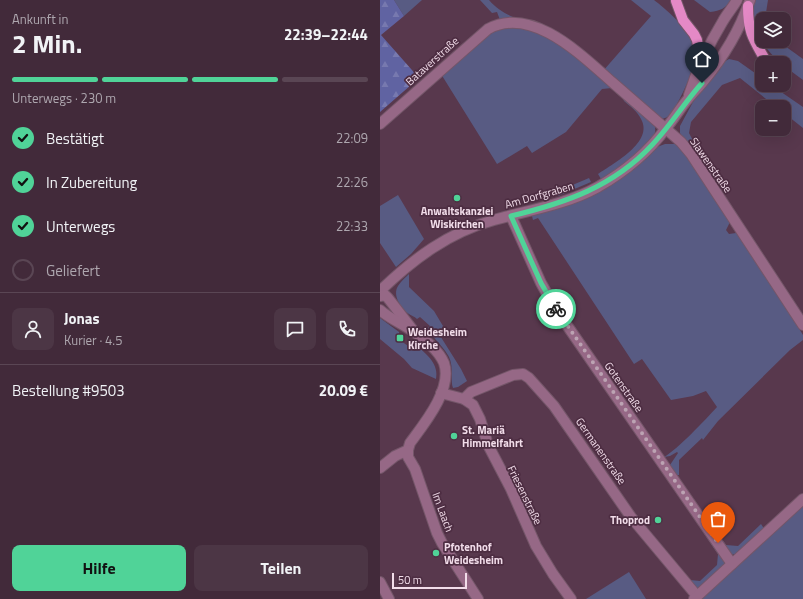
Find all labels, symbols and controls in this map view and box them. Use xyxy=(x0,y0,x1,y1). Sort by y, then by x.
text: Ankunft in xyxy=(12,9,68,29)
map controls xyxy=(755,12,791,136)
button: layers xyxy=(755,12,791,48)
text: 22:39–22:44 xyxy=(284,23,368,46)
text: 2 Min. xyxy=(12,24,82,63)
street label: Bataverstraße xyxy=(402,33,462,89)
pin xyxy=(685,42,719,83)
icon: home xyxy=(691,48,713,70)
button: + xyxy=(755,56,791,92)
text: Unterwegs · 230 m xyxy=(12,88,116,108)
button: − xyxy=(755,100,791,136)
icon: check xyxy=(12,127,34,149)
text: Bestätigt xyxy=(46,127,104,150)
text: 22:09 xyxy=(336,128,368,148)
street label: Slawenstraße xyxy=(686,134,736,196)
icon: check xyxy=(12,171,34,193)
text: In Zubereitung xyxy=(46,171,137,194)
text: 22:26 xyxy=(336,172,368,192)
street label: Am Dorfgraben xyxy=(503,178,575,212)
marker: Anwaltskanzlei Wiskirchen xyxy=(452,193,462,203)
place label: Anwaltskanzlei Wiskirchen xyxy=(421,203,494,232)
icon: check xyxy=(12,215,34,237)
text: Unterwegs xyxy=(46,215,115,238)
text: 22:33 xyxy=(336,216,368,236)
text: Geliefert xyxy=(46,259,100,282)
courier xyxy=(536,289,576,329)
icon: bike xyxy=(545,298,567,320)
text: Jonas xyxy=(64,307,99,330)
button: person xyxy=(12,308,54,350)
button: chat xyxy=(274,308,316,350)
button: phone xyxy=(326,308,368,350)
place label: Weidesheim Kirche xyxy=(408,324,467,353)
text: Kurier · 4.5 xyxy=(64,330,122,350)
marker: Weidesheim Kirche xyxy=(395,333,405,343)
street label: Gotenstraße xyxy=(601,359,647,416)
text: Bestellung #9503 xyxy=(12,379,125,402)
text: 20.09 € xyxy=(319,379,368,402)
street label: Germanenstraße xyxy=(572,414,630,488)
place label: St. Mariä Himmelfahrt xyxy=(462,422,523,451)
marker: St. Mariä Himmelfahrt xyxy=(449,431,459,441)
street label: Friesenstraße xyxy=(504,463,546,528)
street label: Im Laach xyxy=(428,490,458,534)
pin xyxy=(701,502,735,543)
icon: bag xyxy=(707,508,729,530)
place label: Thoprod xyxy=(610,512,650,528)
marker: Thoprod xyxy=(653,515,663,525)
place label: Pfotenhof Weidesheim xyxy=(444,539,503,568)
button: Hilfe xyxy=(12,545,186,591)
button: Teilen xyxy=(194,545,368,591)
marker: Pfotenhof Weidesheim xyxy=(431,548,441,558)
scale bar xyxy=(392,571,467,590)
text: 50 m xyxy=(398,572,422,588)

